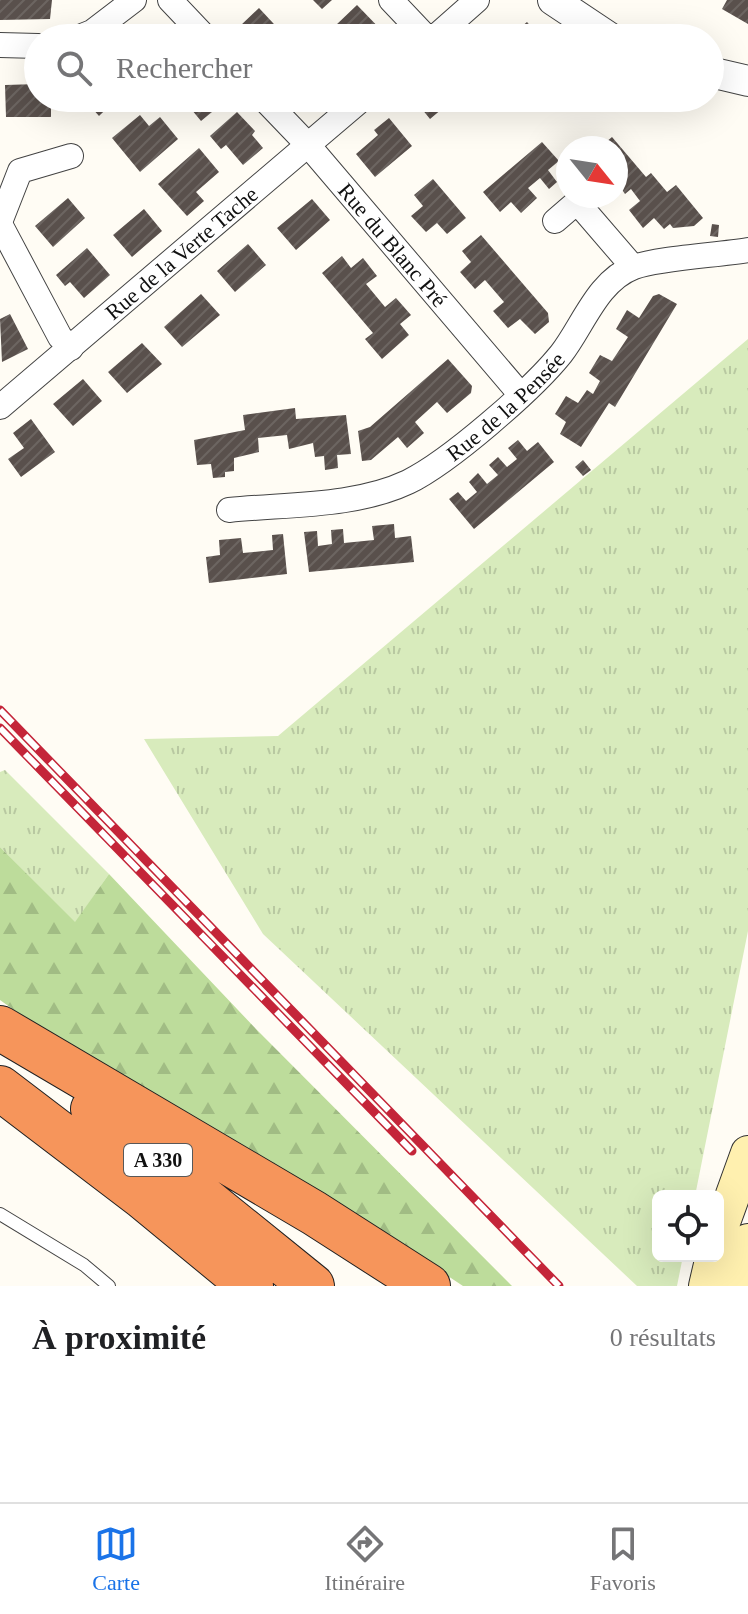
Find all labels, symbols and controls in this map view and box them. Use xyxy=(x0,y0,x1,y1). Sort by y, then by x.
search box xyxy=(24,24,724,112)
icon: search xyxy=(52,46,96,90)
text: Rechercher xyxy=(116,51,253,84)
north arrow xyxy=(556,136,628,208)
street label: Rue du Blanc Pré xyxy=(333,178,453,312)
street label: Rue de la Verte Tache xyxy=(100,181,262,324)
street label: Rue de la Pensée xyxy=(441,347,570,466)
road number: A 330 xyxy=(124,1144,192,1176)
map controls xyxy=(652,1190,724,1262)
button: locate xyxy=(652,1190,724,1262)
text: À proximité xyxy=(32,1319,206,1356)
text: 0 résultats xyxy=(610,1323,716,1352)
tab: Carte xyxy=(92,1522,140,1596)
tab: Itinéraire xyxy=(325,1522,405,1596)
tab: Favoris xyxy=(590,1522,656,1596)

